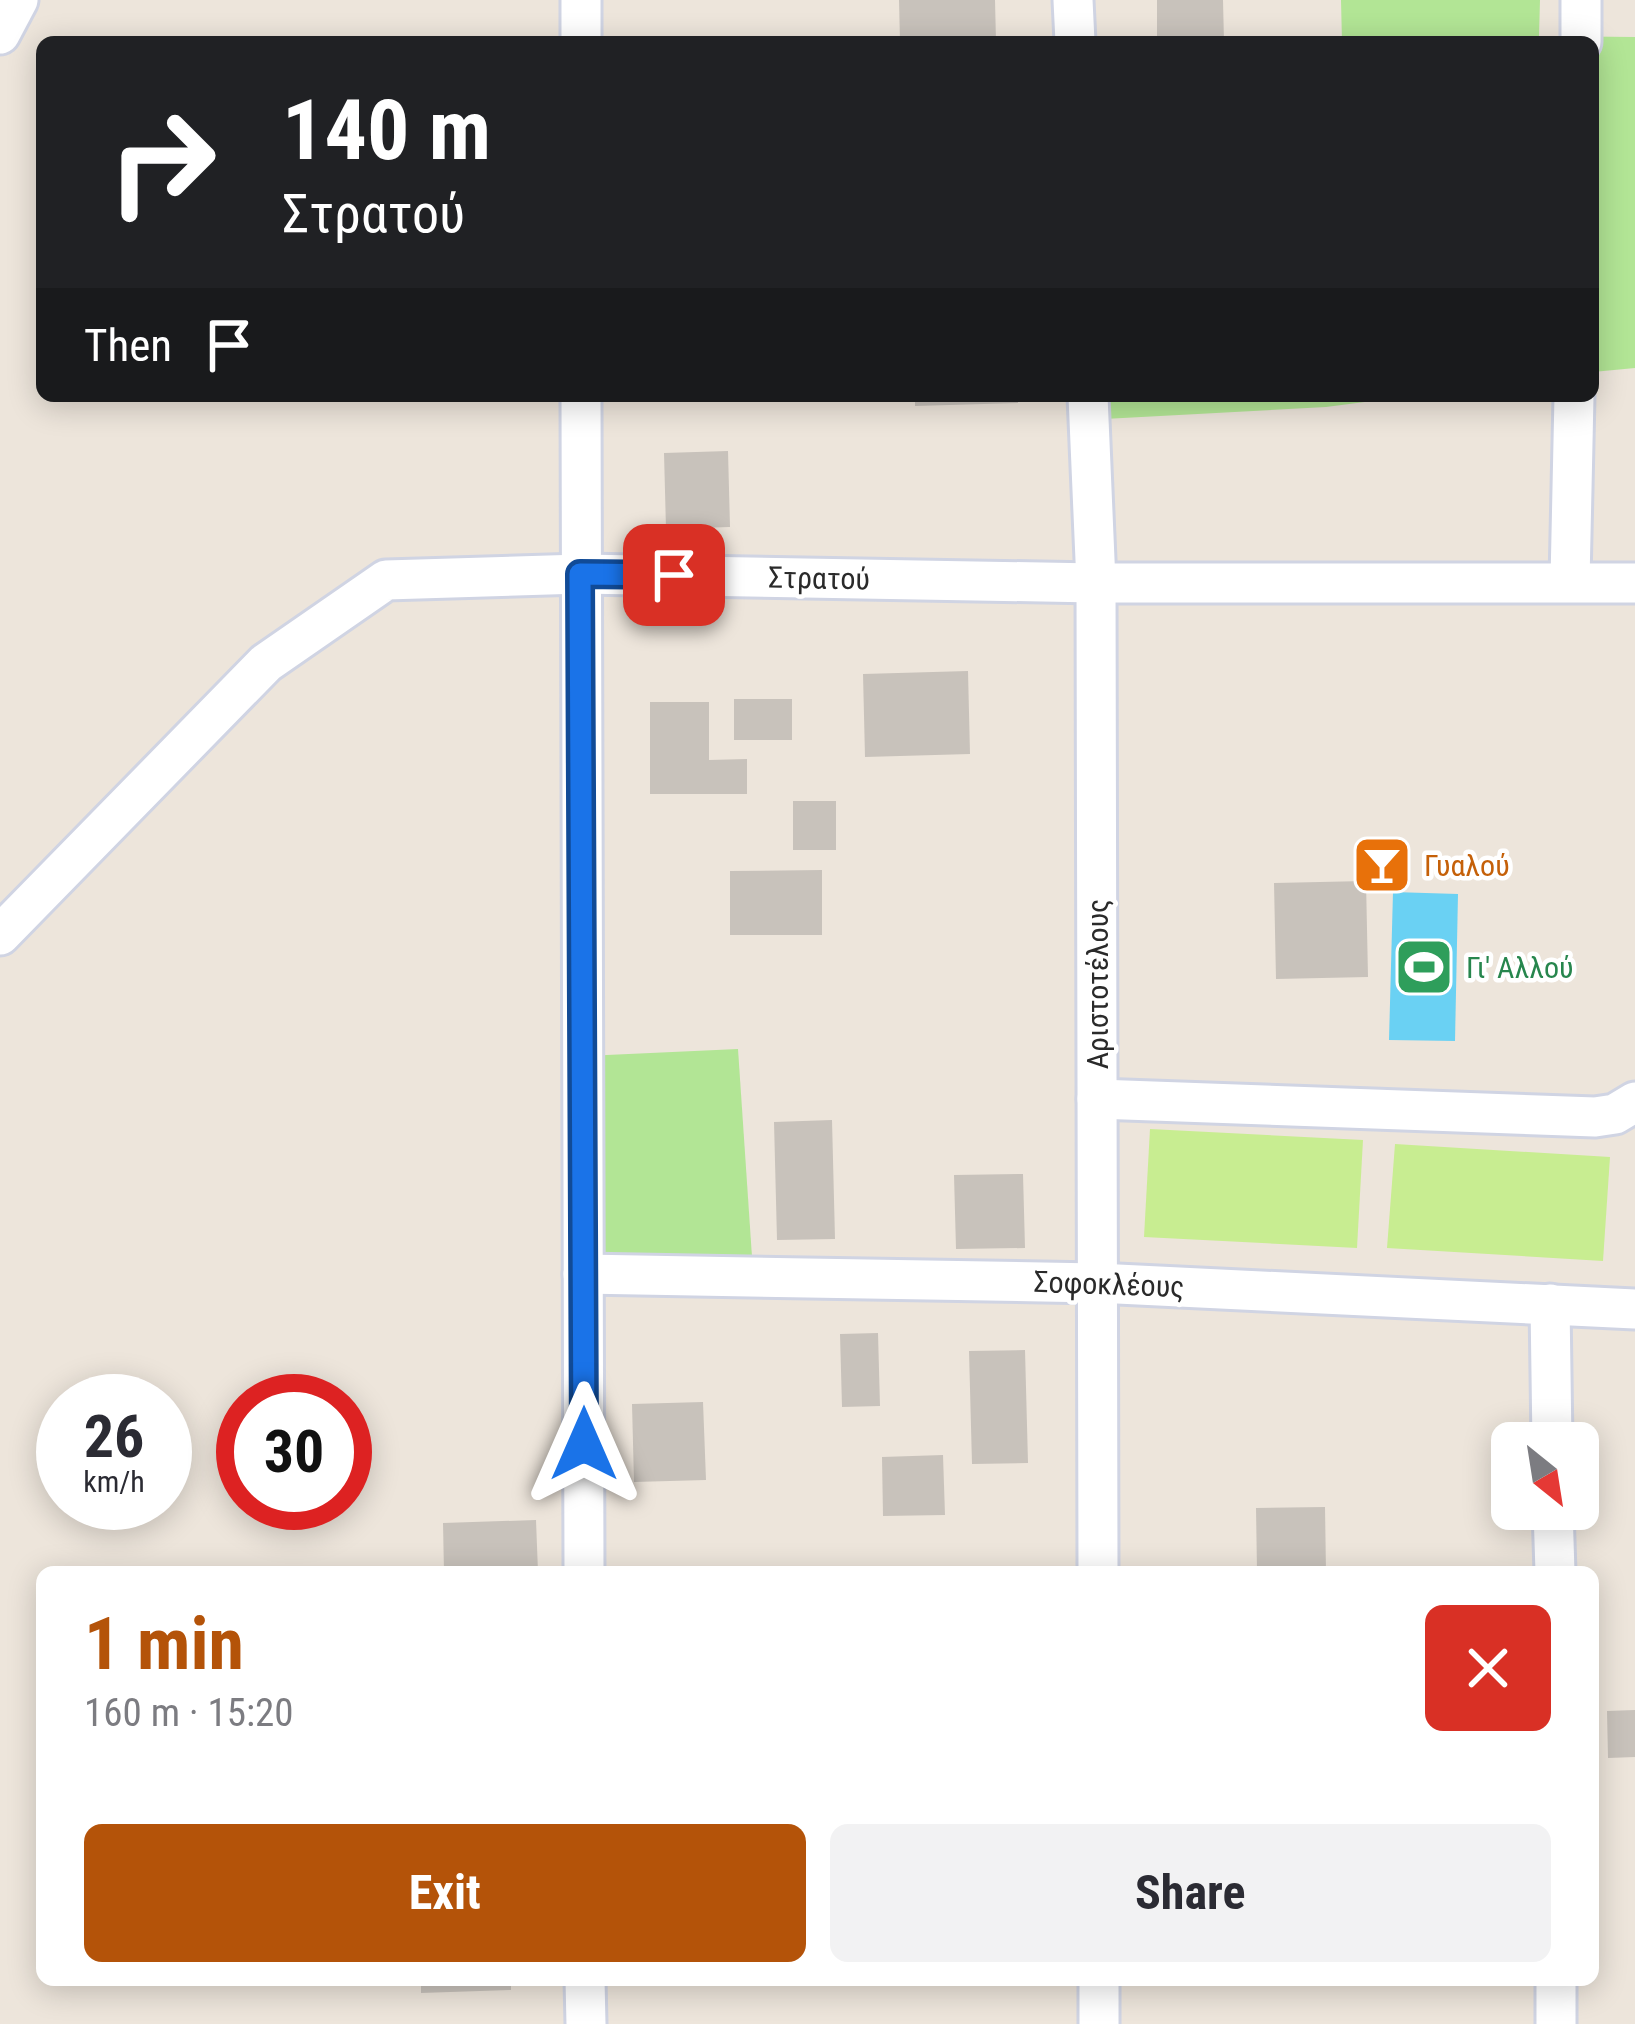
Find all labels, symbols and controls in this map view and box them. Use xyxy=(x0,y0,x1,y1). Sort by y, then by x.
text: 140 m xyxy=(282,81,491,180)
icon: right xyxy=(84,84,240,240)
text: Στρατού xyxy=(282,182,465,245)
icon: arrive xyxy=(196,312,262,378)
text: Then xyxy=(84,319,172,372)
pin xyxy=(623,524,725,626)
icon: arrive xyxy=(641,542,707,608)
street label: Στρατού xyxy=(768,560,870,596)
bar icon: Γυαλού xyxy=(1351,834,1413,896)
place label: Γυαλού xyxy=(1424,848,1510,883)
street label: Αριστοτέλους xyxy=(1080,899,1115,1069)
sports icon: Γι' Αλλού xyxy=(1393,936,1455,998)
place label: Γι' Αλλού xyxy=(1466,950,1574,985)
street label: Σοφοκλέους xyxy=(1033,1264,1185,1304)
speed limit sign: 30 xyxy=(216,1374,372,1530)
position arrow xyxy=(521,1381,647,1507)
text: 26 xyxy=(84,1401,144,1472)
north arrow xyxy=(1491,1422,1599,1530)
map controls xyxy=(1491,1422,1599,1530)
text: km/h xyxy=(83,1464,145,1499)
text: 1 min xyxy=(84,1602,244,1687)
button: close xyxy=(1425,1605,1551,1731)
text: 160 m · 15:20 xyxy=(84,1690,294,1736)
button: Exit xyxy=(84,1824,806,1962)
button: Share xyxy=(830,1824,1551,1962)

